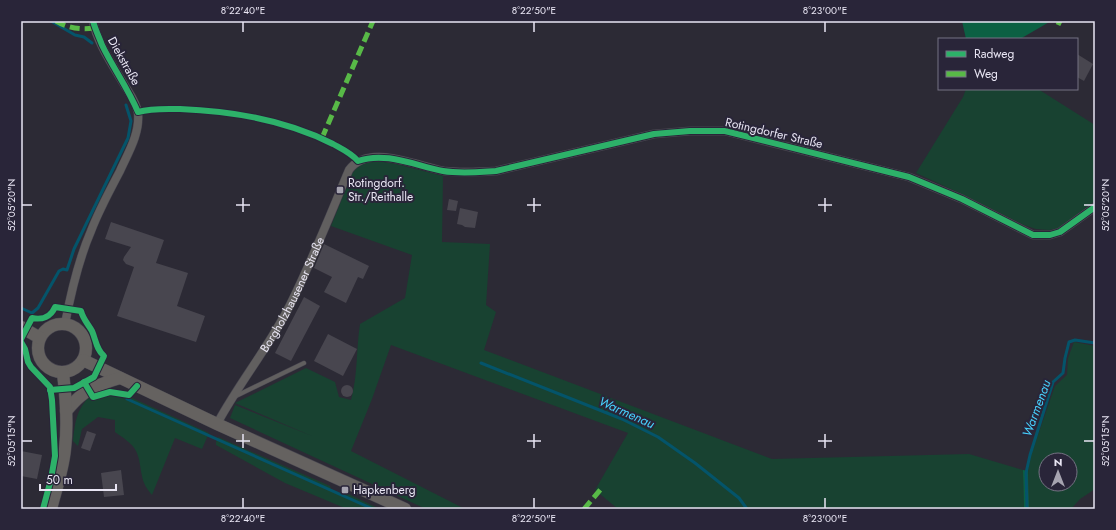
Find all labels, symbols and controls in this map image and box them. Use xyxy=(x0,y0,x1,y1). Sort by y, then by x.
text: 8°22'40"E xyxy=(221,3,265,18)
text: 8°22'50"E xyxy=(512,3,556,18)
text: 8°23'00"E xyxy=(803,3,847,18)
street label: Diekstraße xyxy=(103,33,145,89)
legend xyxy=(938,38,1078,90)
text: Radweg xyxy=(974,45,1014,63)
text: Weg xyxy=(974,65,998,83)
street label: Rotingdorfer Straße xyxy=(723,113,825,153)
place label: Rotingdorf. Str./Reithalle xyxy=(348,174,413,206)
text: 52°05'20"N xyxy=(4,179,19,231)
text: 52°05'20"N xyxy=(1098,179,1113,231)
marker: Rotingdorf. Str./Reithalle xyxy=(335,185,345,195)
street label: Borgholzhausener Straße xyxy=(255,234,329,356)
water label: Warmenau xyxy=(1017,377,1056,439)
water label: Warmenau xyxy=(596,392,658,433)
text: 52°05'15"N xyxy=(4,415,19,467)
text: 52°05'15"N xyxy=(1098,415,1113,467)
north arrow xyxy=(1038,452,1078,492)
text: N xyxy=(1054,454,1062,470)
scale bar xyxy=(40,466,116,492)
text: 50 m xyxy=(46,471,73,489)
place label: Hapkenberg xyxy=(353,481,416,499)
marker: Hapkenberg xyxy=(340,485,350,495)
text: 8°22'40"E xyxy=(221,511,265,526)
text: 8°22'50"E xyxy=(512,511,556,526)
text: 8°23'00"E xyxy=(803,511,847,526)

